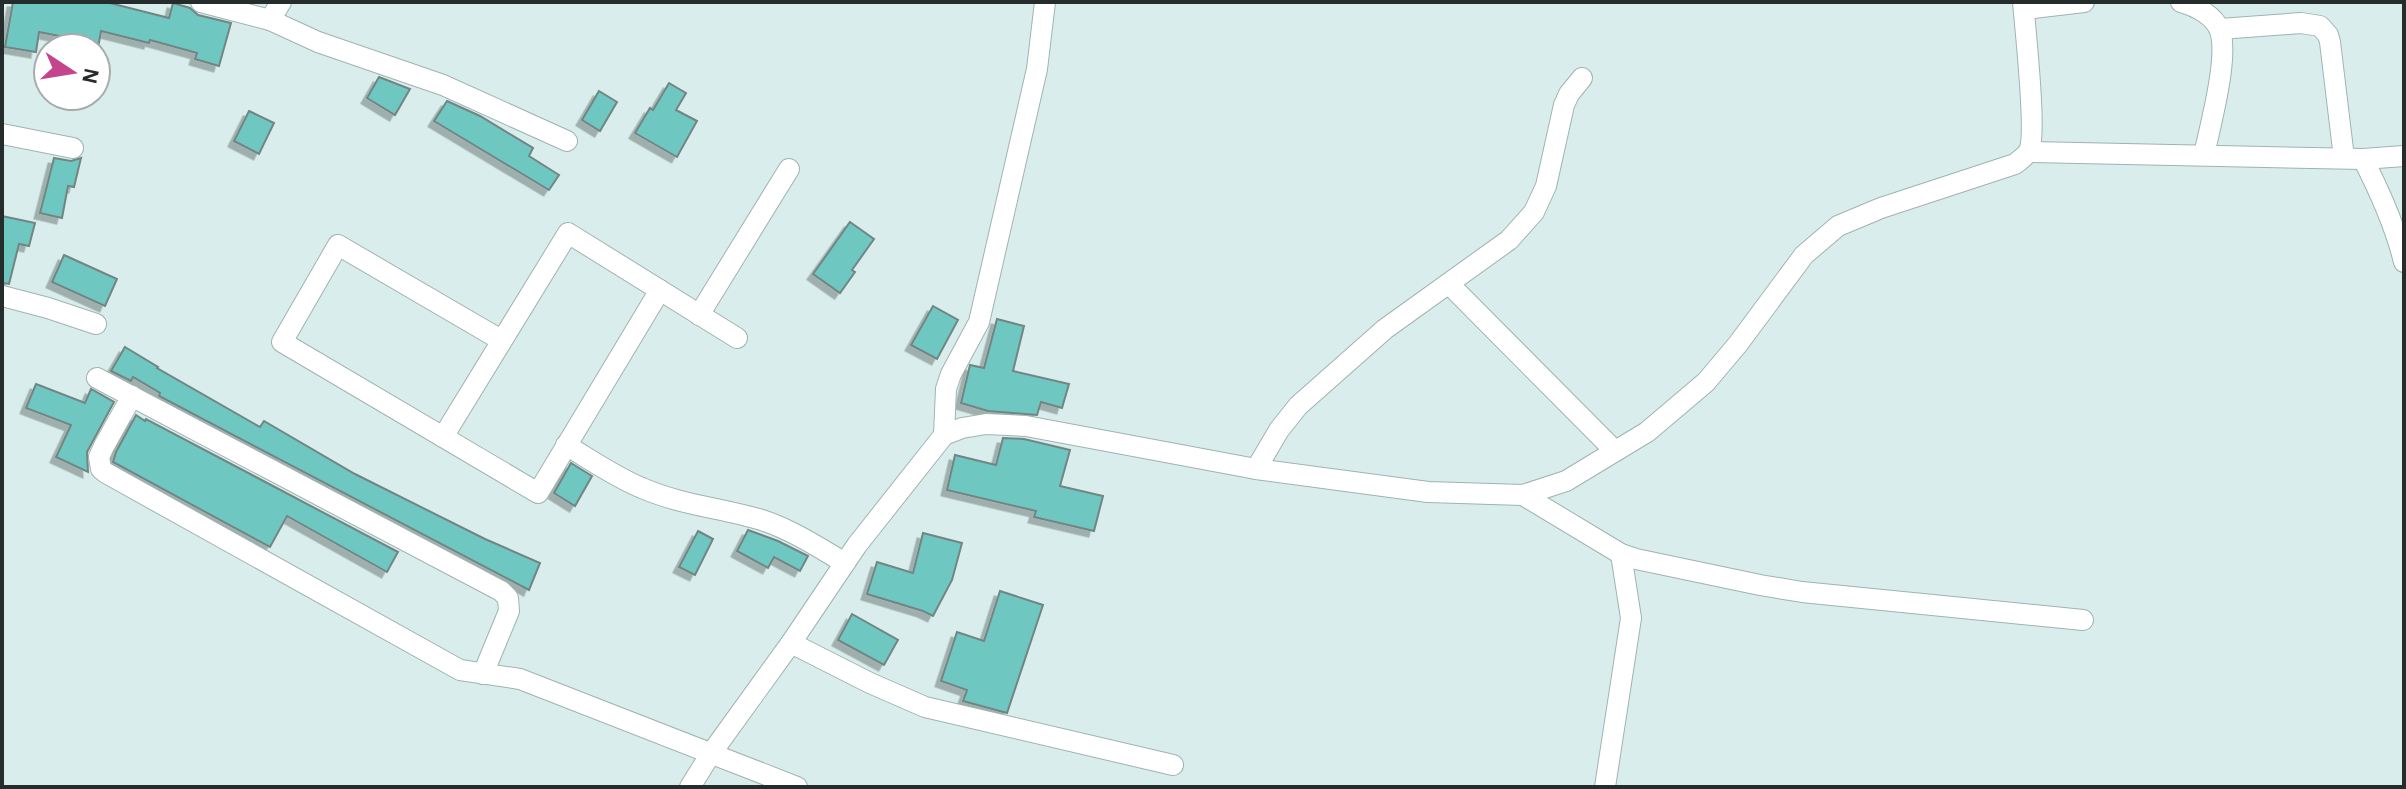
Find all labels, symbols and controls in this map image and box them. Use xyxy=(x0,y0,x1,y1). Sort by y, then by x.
north arrow xyxy=(32,32,112,112)
text: N xyxy=(78,66,103,86)

